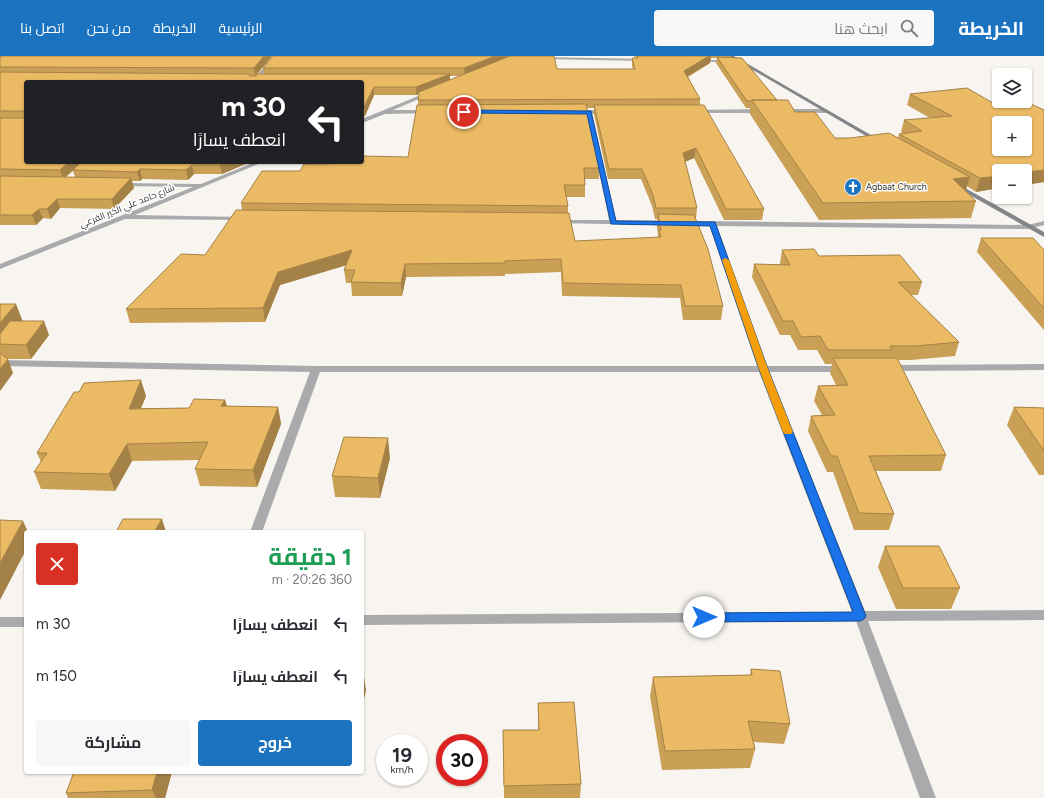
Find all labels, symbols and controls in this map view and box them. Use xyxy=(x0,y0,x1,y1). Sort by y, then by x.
search box xyxy=(654,10,934,46)
icon: search xyxy=(898,17,920,39)
text: الخريطة xyxy=(958,17,1024,40)
text: اتصل بنا xyxy=(20,20,65,37)
text: من نحن xyxy=(87,20,131,37)
text: الخريطة xyxy=(153,20,197,37)
text: الرئيسية xyxy=(219,20,263,37)
text: ابحث هنا xyxy=(834,20,888,38)
map controls xyxy=(992,68,1032,204)
button: layers xyxy=(992,68,1032,108)
text: 30 m xyxy=(221,89,286,123)
pin xyxy=(447,95,481,129)
icon: left xyxy=(300,96,352,148)
icon: arrive xyxy=(453,101,475,123)
button: + xyxy=(992,116,1032,156)
text: انعطف يسارًا xyxy=(193,129,286,151)
button: − xyxy=(992,164,1032,204)
church icon: Agbaat Church xyxy=(843,177,863,197)
street label: شارع حامد علي الخير الفرعي xyxy=(78,181,177,232)
place label: Agbaat Church xyxy=(866,181,927,192)
text: 1 دقيقة xyxy=(268,542,352,571)
button: close xyxy=(36,543,78,585)
text: 360 m · 20:26 xyxy=(272,572,352,587)
position arrow xyxy=(683,596,725,638)
icon: left xyxy=(330,613,352,635)
text: 30 m xyxy=(36,615,70,633)
text: انعطف يسارًا xyxy=(233,616,318,634)
icon: left xyxy=(330,665,352,687)
text: 150 m xyxy=(36,667,77,685)
text: انعطف يسارًا xyxy=(233,668,318,686)
button: مشاركة xyxy=(36,720,190,766)
button: خروج xyxy=(198,720,352,766)
speed limit sign: 30 xyxy=(436,734,488,786)
text: 19 xyxy=(392,743,412,767)
text: km/h xyxy=(391,763,413,776)

